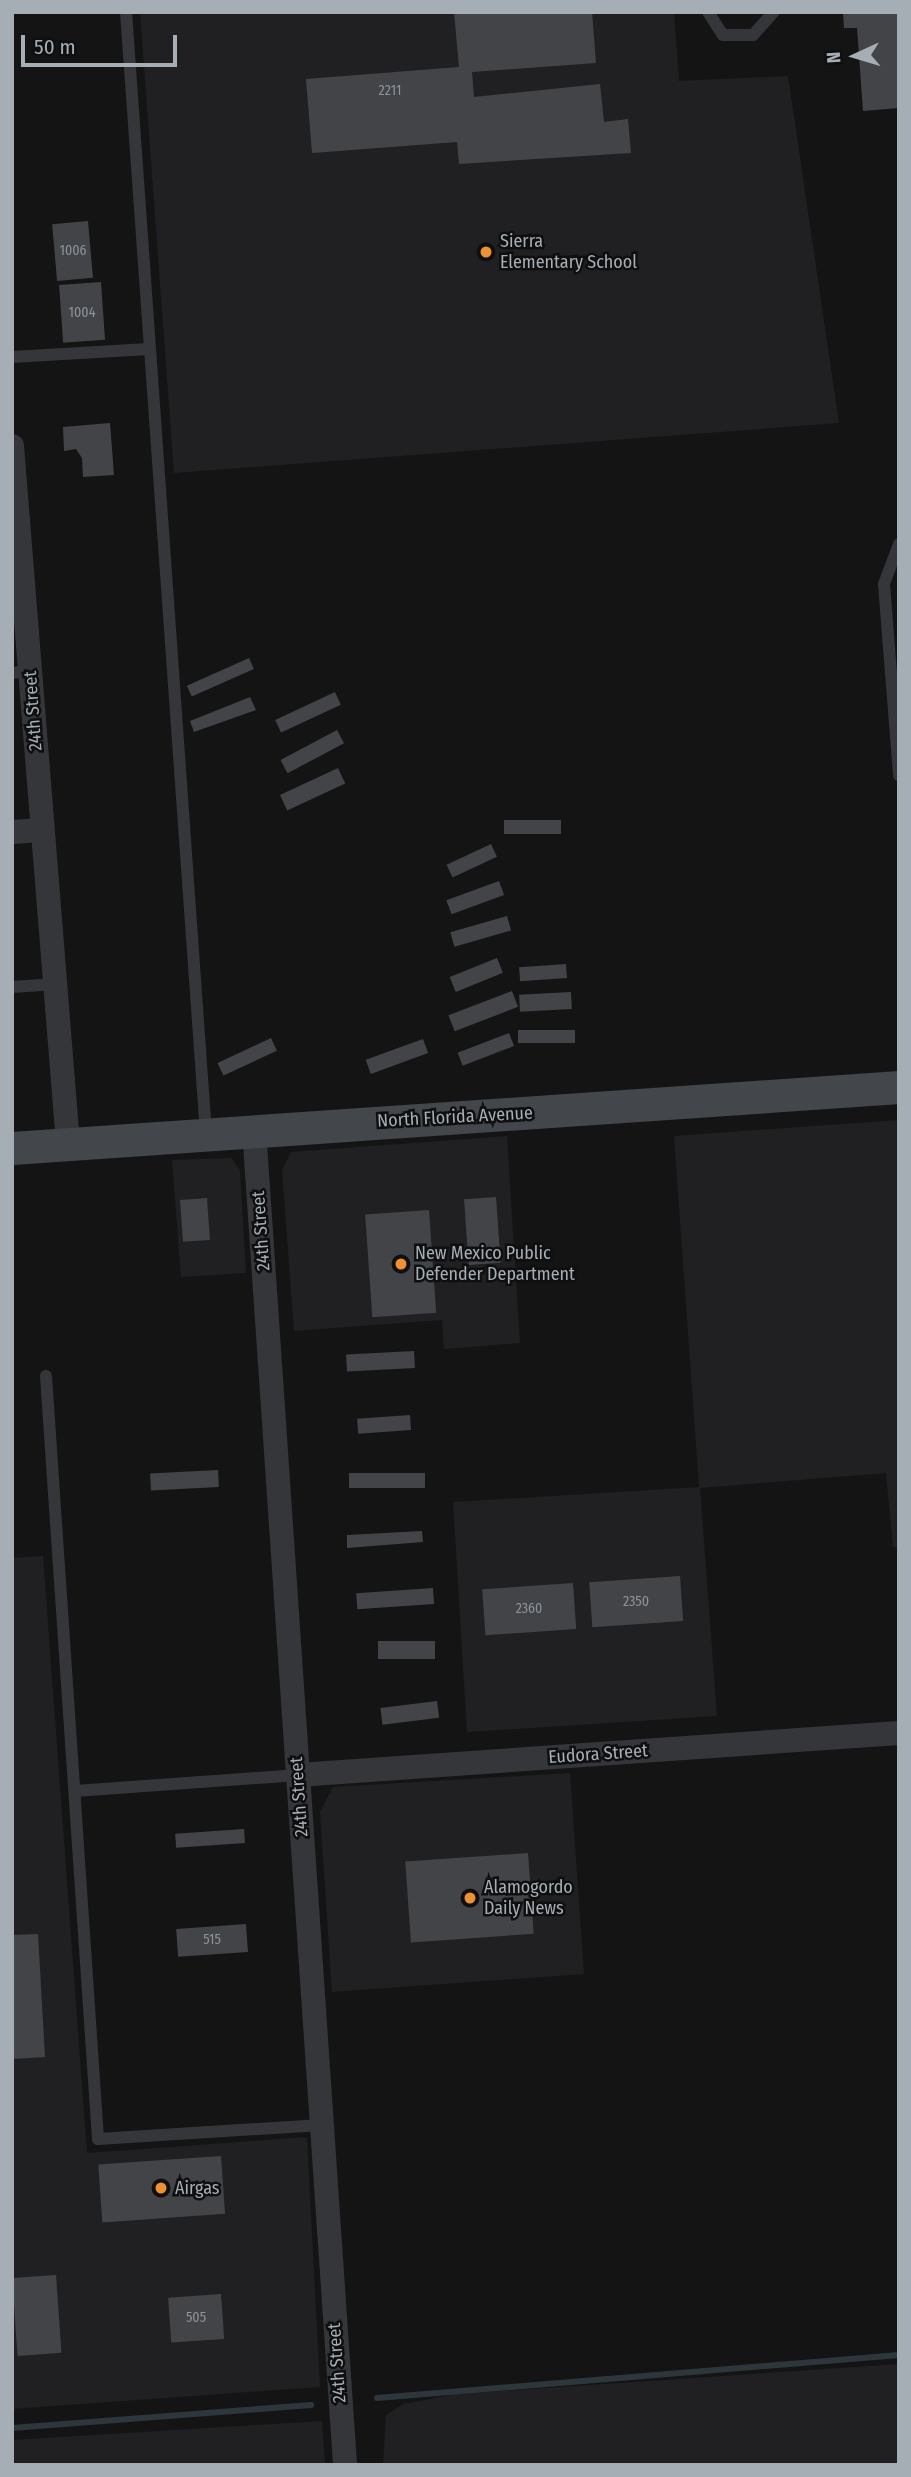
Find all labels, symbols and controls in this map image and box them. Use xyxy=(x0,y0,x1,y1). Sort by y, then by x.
scale bar xyxy=(24,21,180,65)
north arrow xyxy=(820,21,890,91)
text: 50 m xyxy=(34,34,76,60)
text: N xyxy=(822,51,845,64)
house number: 2211 xyxy=(379,83,401,99)
place label: Sierra Elementary School xyxy=(500,231,637,274)
house number: 1006 xyxy=(60,243,86,259)
marker: Sierra Elementary School xyxy=(478,244,494,260)
house number: 1004 xyxy=(69,305,95,321)
street label: 24th Street xyxy=(19,670,47,752)
street label: North Florida Avenue xyxy=(377,1102,533,1132)
street label: 24th Street xyxy=(247,1190,275,1272)
place label: New Mexico Public Defender Department xyxy=(415,1243,575,1286)
marker: New Mexico Public Defender Department xyxy=(393,1256,409,1272)
house number: 2350 xyxy=(623,1594,649,1610)
house number: 2360 xyxy=(516,1601,542,1617)
street label: Eudora Street xyxy=(547,1740,649,1768)
street label: 24th Street xyxy=(285,1756,313,1838)
place label: Alamogordo Daily News xyxy=(484,1877,573,1920)
marker: Alamogordo Daily News xyxy=(462,1890,478,1906)
house number: 515 xyxy=(203,1932,221,1948)
place label: Airgas xyxy=(175,2177,220,2199)
marker: Airgas xyxy=(153,2180,169,2196)
house number: 505 xyxy=(186,2310,206,2326)
street label: 24th Street xyxy=(323,2322,351,2404)

